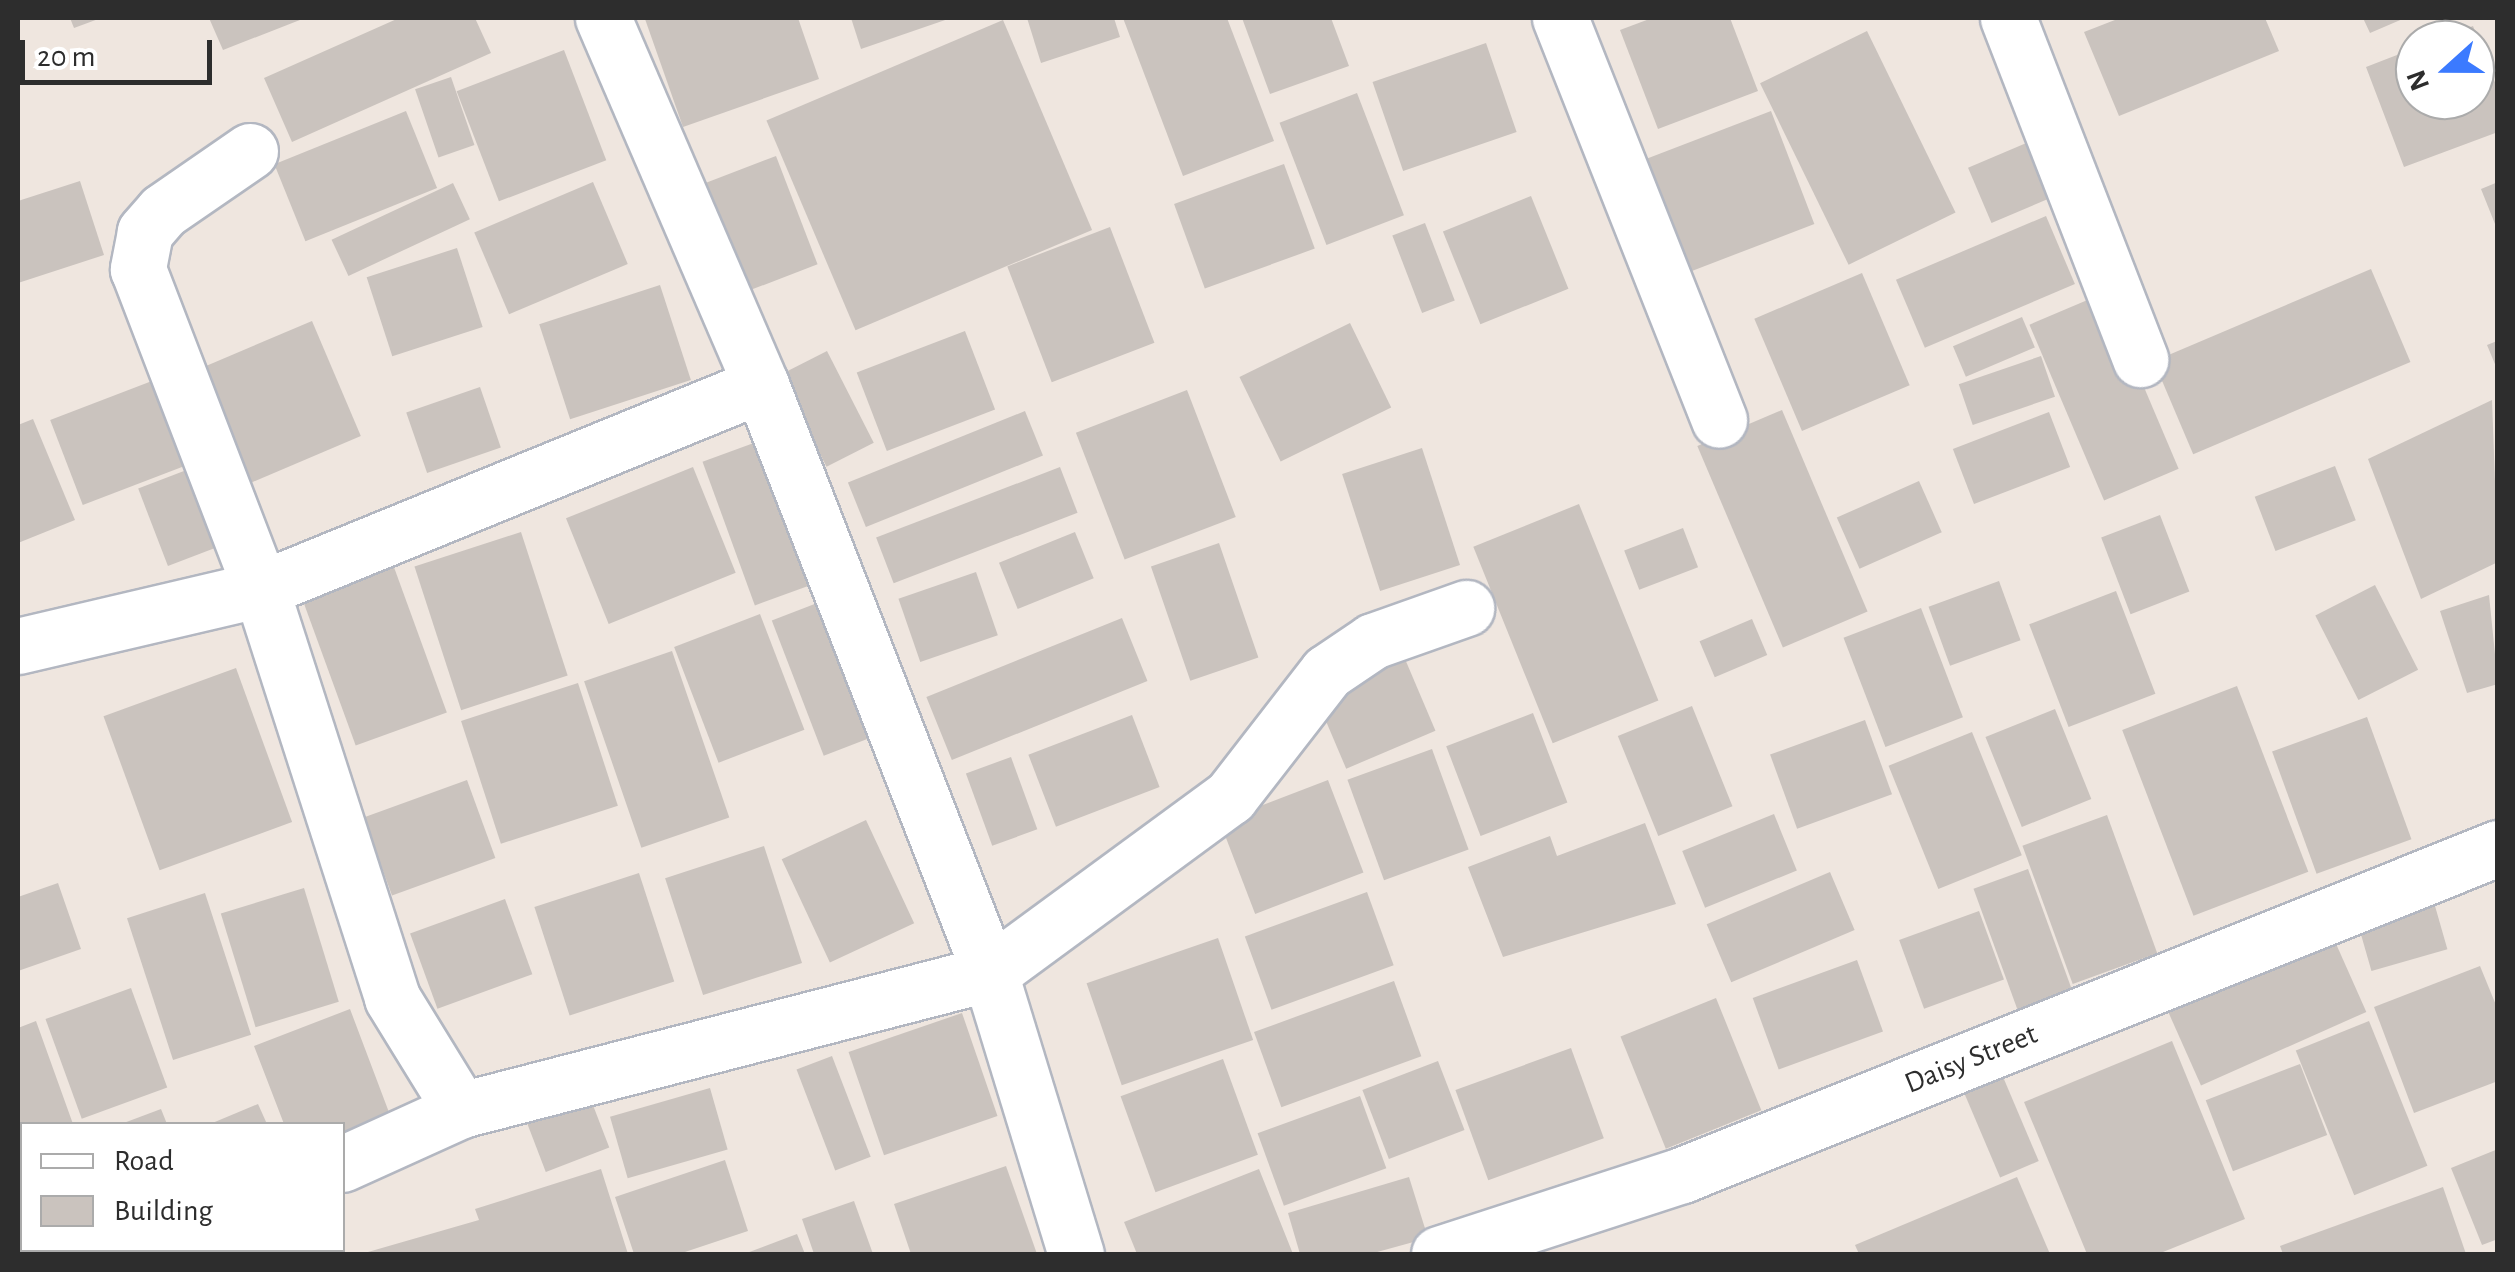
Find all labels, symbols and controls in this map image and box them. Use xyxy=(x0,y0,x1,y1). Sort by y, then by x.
scale bar xyxy=(25,20,218,82)
north arrow xyxy=(2395,20,2495,120)
text: 20 m xyxy=(37,42,95,72)
text: N xyxy=(2402,66,2435,94)
street label: Daisy Street xyxy=(1899,1016,2043,1102)
legend xyxy=(20,1122,345,1252)
text: Road xyxy=(114,1146,174,1176)
text: Building xyxy=(114,1196,213,1226)

